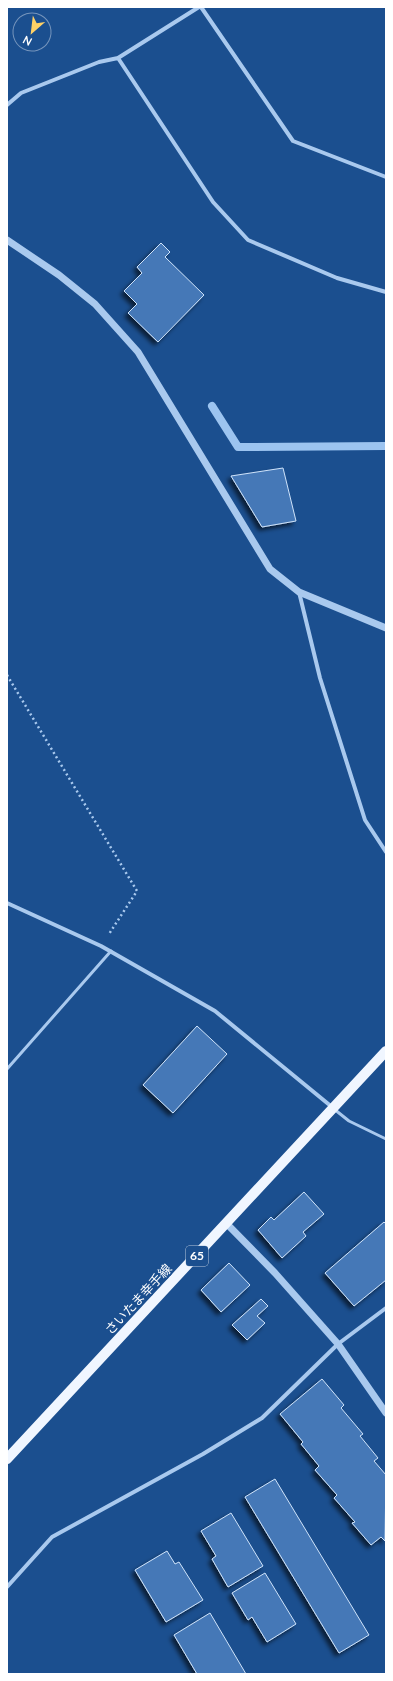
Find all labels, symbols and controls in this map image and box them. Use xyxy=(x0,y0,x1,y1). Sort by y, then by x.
north arrow xyxy=(12,12,52,52)
text: N xyxy=(20,34,34,49)
road number: 65 xyxy=(186,1246,208,1266)
street label: さいたま幸手線 xyxy=(101,1260,175,1338)

